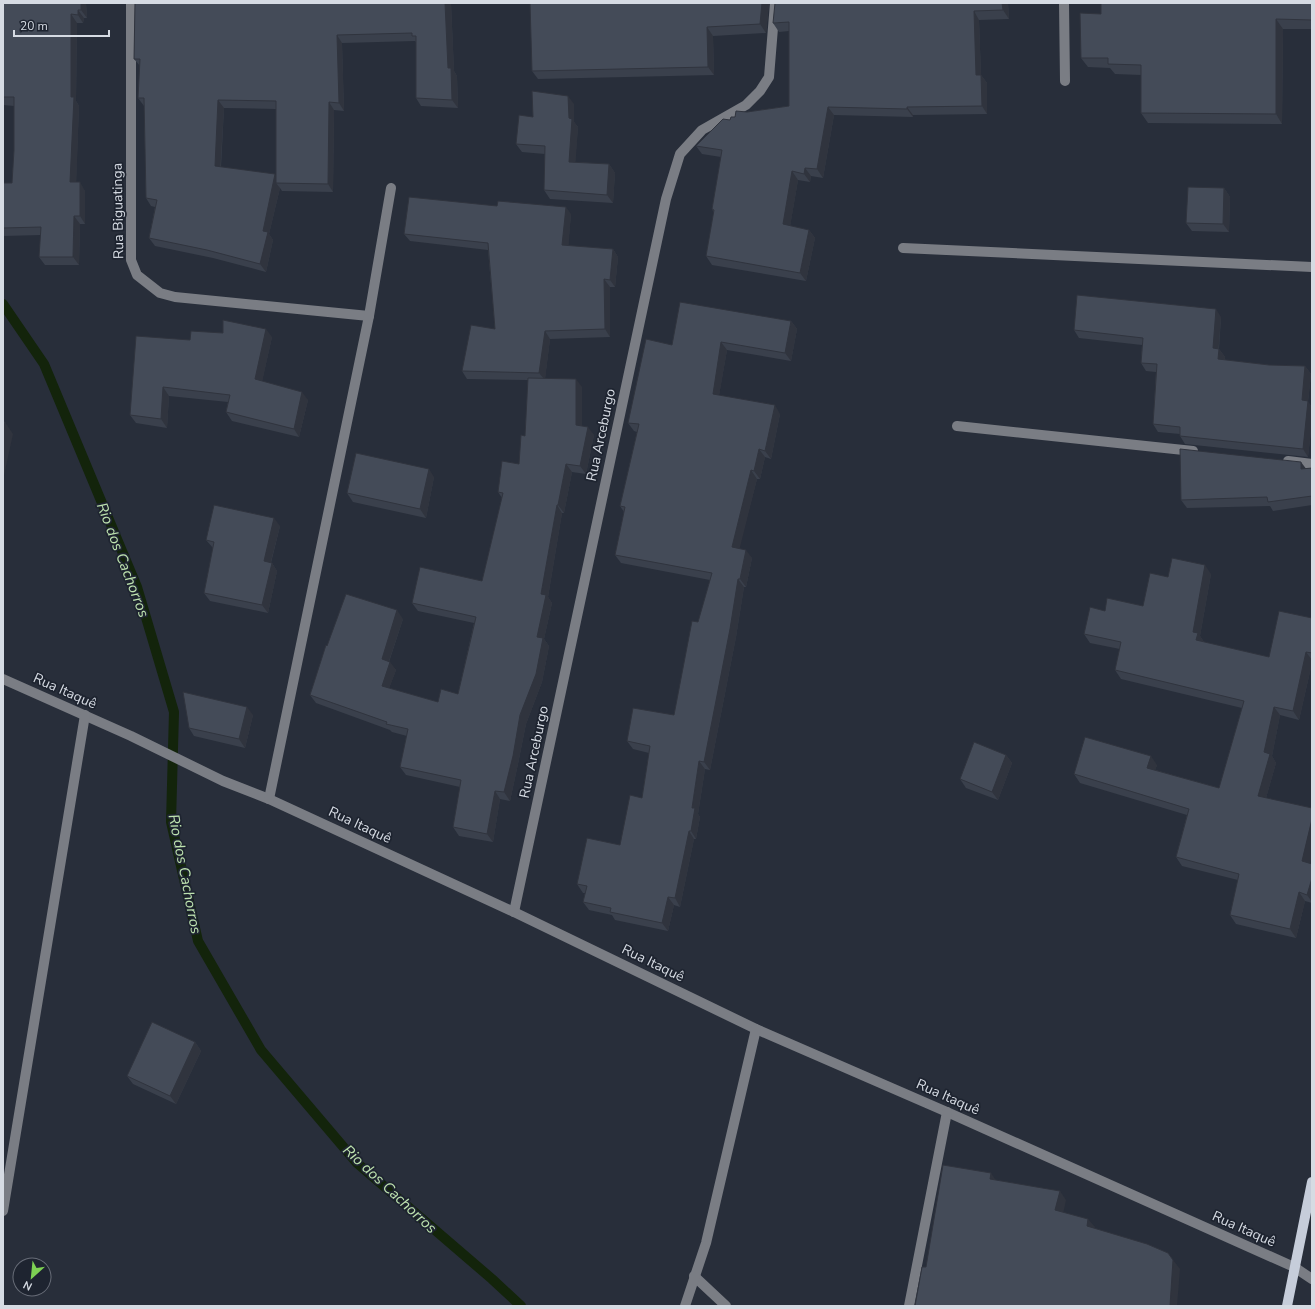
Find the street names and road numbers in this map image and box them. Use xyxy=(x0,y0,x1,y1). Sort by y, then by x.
street label: Rua Biguatinga xyxy=(108,163,128,259)
street label: Rua Arceburgo xyxy=(582,387,620,483)
street label: Rua Itaquê xyxy=(30,669,100,713)
street label: Rua Arceburgo xyxy=(515,704,553,800)
street label: Rua Itaquê xyxy=(325,802,395,848)
street label: Rua Itaquê xyxy=(618,940,688,986)
street label: Rua Itaquê xyxy=(913,1075,983,1119)
street label: Rua Itaquê xyxy=(1209,1207,1279,1251)

